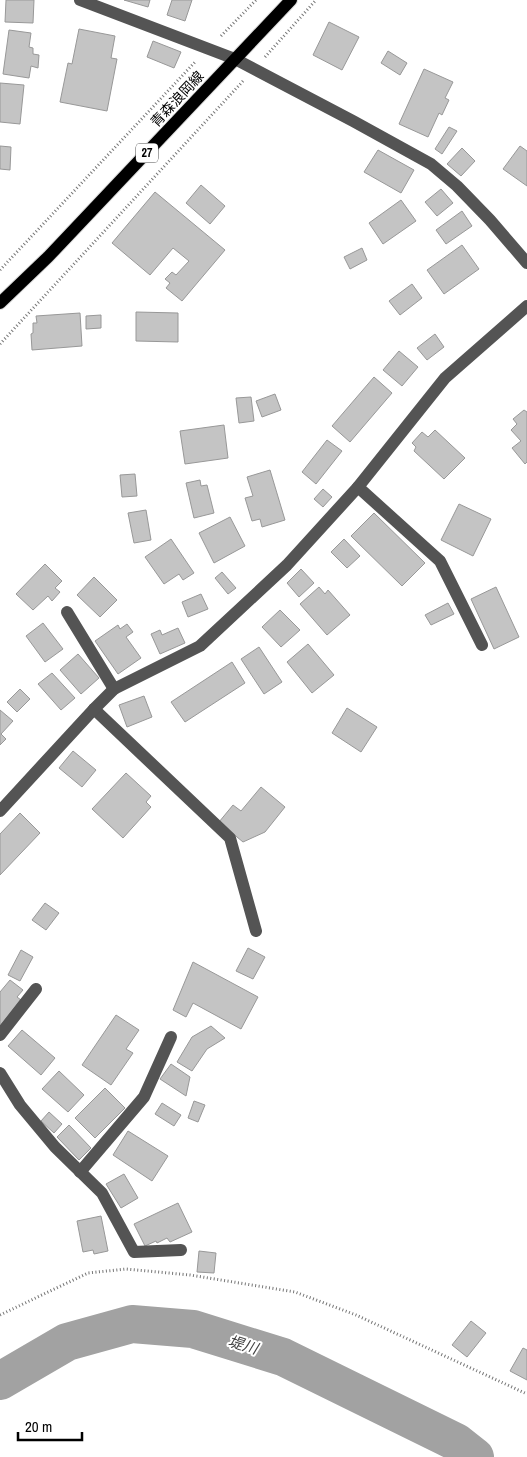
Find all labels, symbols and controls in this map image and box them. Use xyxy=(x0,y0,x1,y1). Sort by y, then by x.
street label: 青森浪岡線 xyxy=(147,67,207,131)
road number: 27 xyxy=(136,144,158,162)
water label: 堤川 xyxy=(226,1330,262,1360)
scale bar xyxy=(18,1410,81,1442)
text: 20 m xyxy=(25,1416,52,1437)

